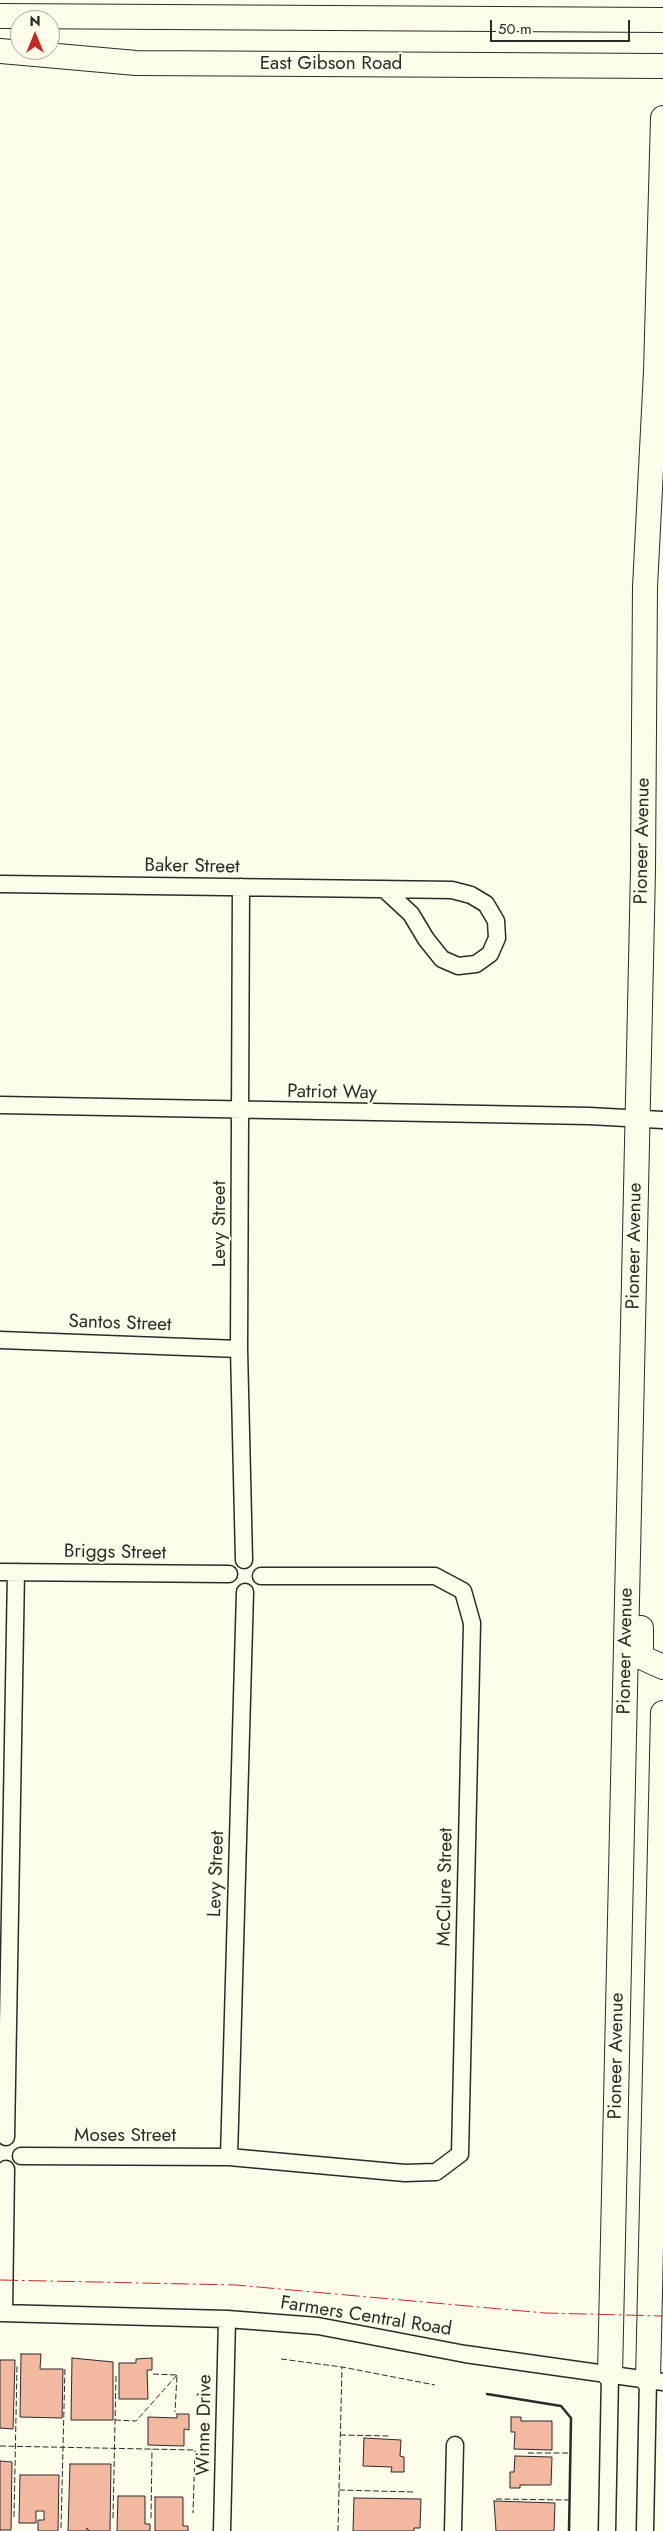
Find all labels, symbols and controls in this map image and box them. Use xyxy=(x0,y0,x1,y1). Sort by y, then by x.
north arrow xyxy=(10,10,60,60)
scale bar xyxy=(493,10,633,42)
text: N xyxy=(29,11,41,31)
text: 50 m xyxy=(498,18,532,40)
street label: East Gibson Road xyxy=(260,53,402,75)
street label: Pioneer Avenue xyxy=(630,777,656,905)
street label: Baker Street xyxy=(144,855,240,879)
street label: Patriot Way xyxy=(287,1081,377,1105)
street label: Levy Street xyxy=(209,1181,231,1267)
street label: Pioneer Avenue xyxy=(622,1182,648,1310)
street label: Santos Street xyxy=(68,1311,172,1337)
street label: Briggs Street xyxy=(64,1541,166,1565)
street label: Pioneer Avenue xyxy=(613,1587,639,1715)
street label: McClure Street xyxy=(434,1827,458,1947)
street label: Levy Street xyxy=(204,1830,230,1918)
street label: Pioneer Avenue xyxy=(604,1992,630,2120)
street label: Moses Street xyxy=(74,2125,176,2147)
street label: Farmers Central Road xyxy=(279,2292,453,2342)
street label: Winne Drive xyxy=(193,2374,217,2476)

